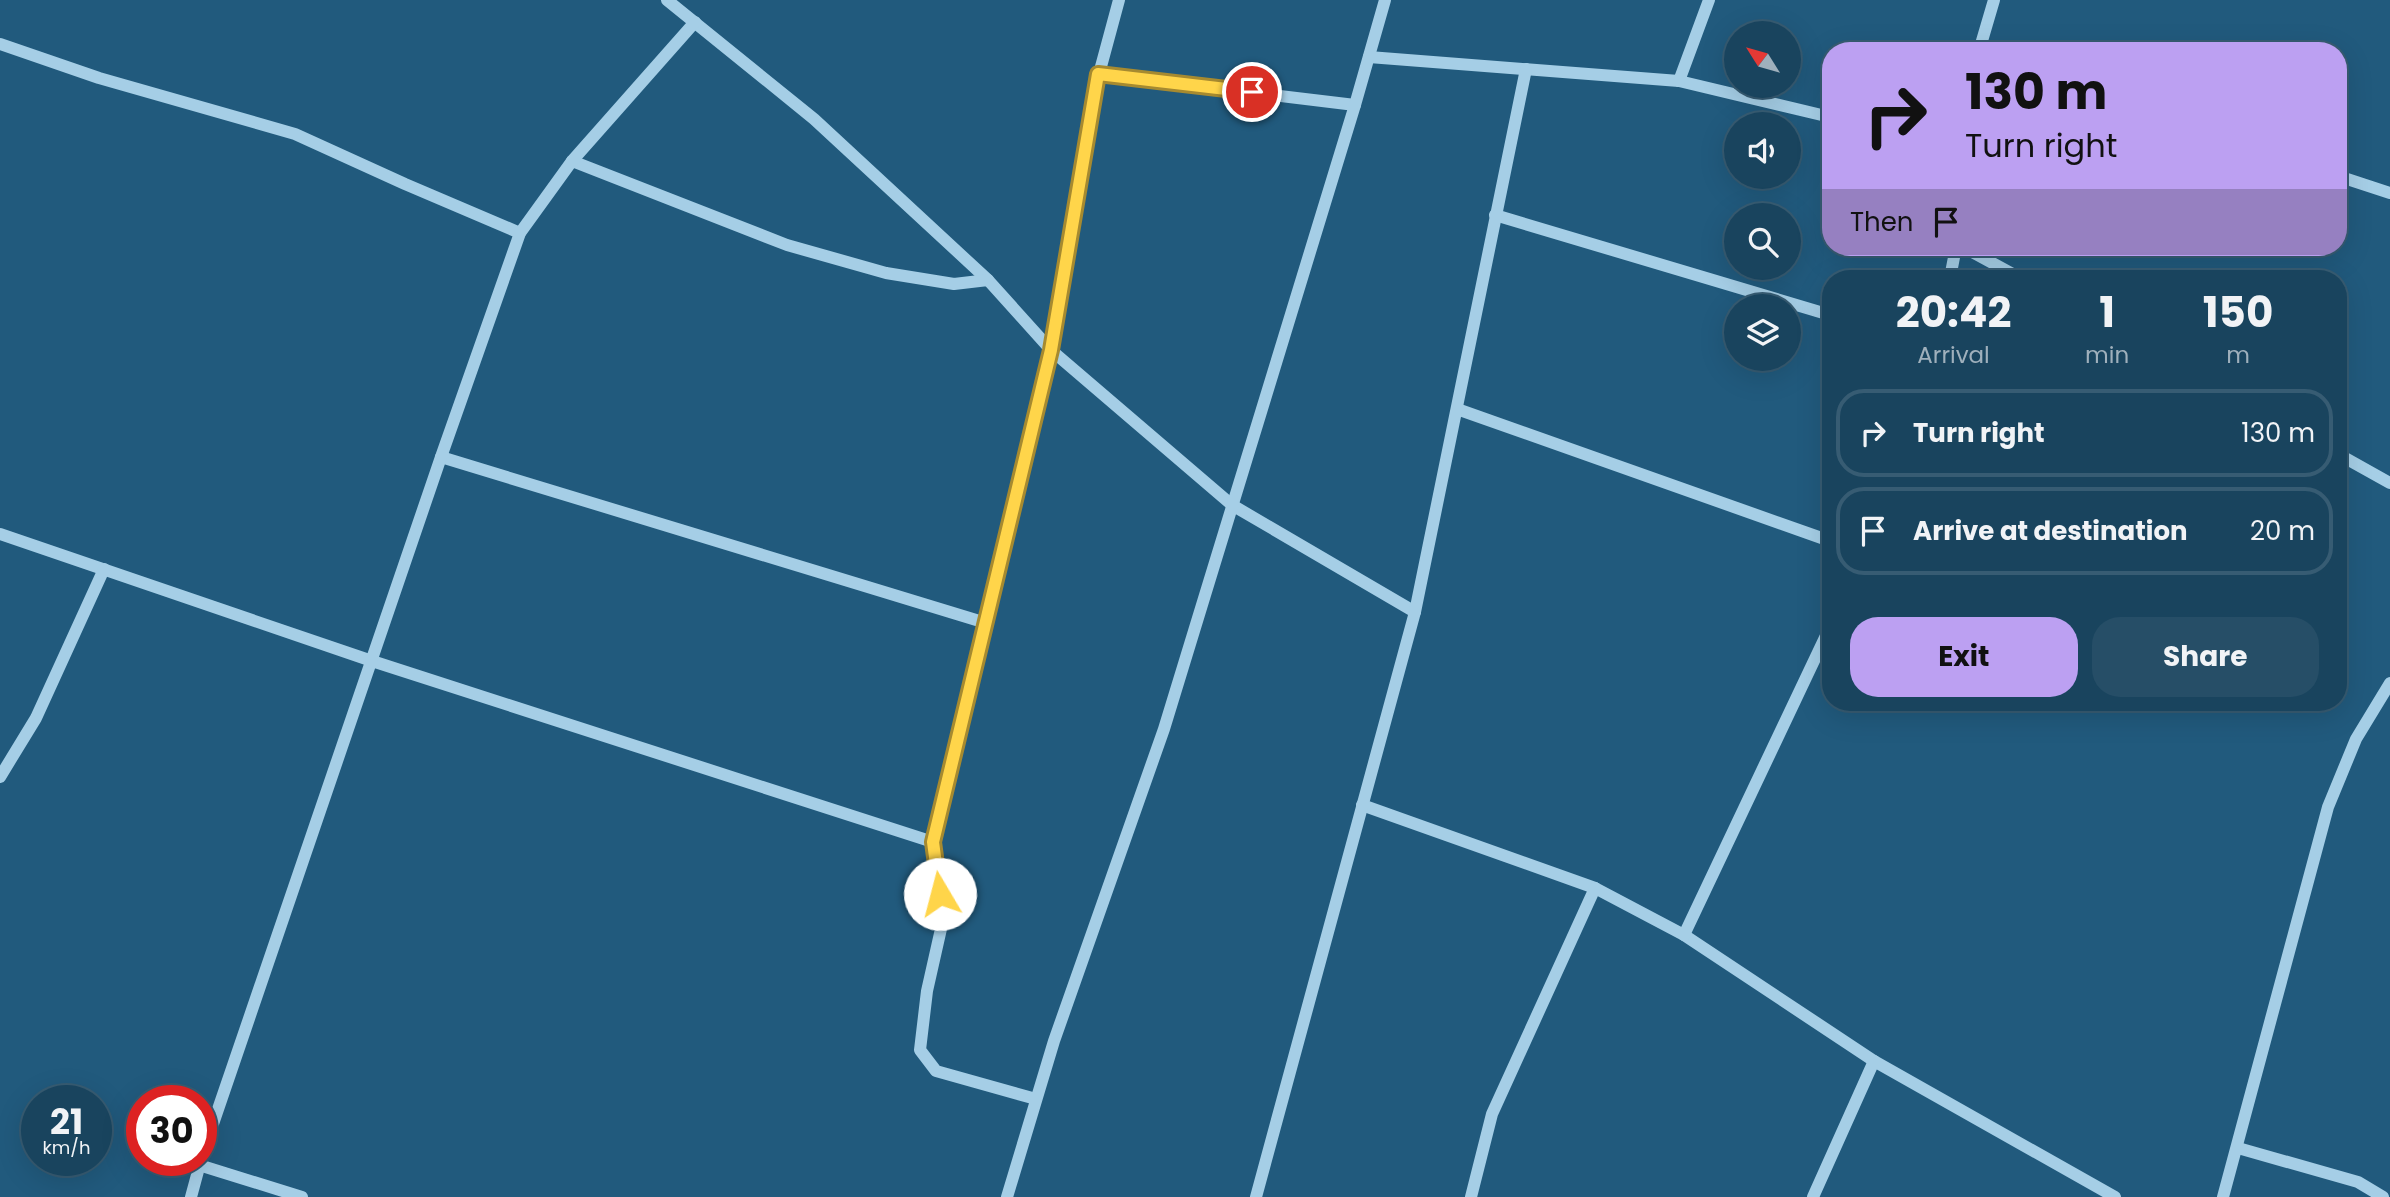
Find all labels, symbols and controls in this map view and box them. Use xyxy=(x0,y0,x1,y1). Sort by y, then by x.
north arrow xyxy=(1724,21,1801,98)
map controls xyxy=(1724,21,1801,371)
text: 130 m xyxy=(1965,58,2107,126)
pin xyxy=(1222,62,1282,122)
icon: right xyxy=(1850,70,1941,161)
icon: arrive xyxy=(1233,73,1271,111)
button: sound xyxy=(1724,112,1801,189)
text: Turn right xyxy=(1965,123,2117,168)
button: search xyxy=(1724,203,1801,280)
icon: arrive xyxy=(1927,203,1965,241)
text: Then xyxy=(1850,204,1913,240)
text: 20:42 xyxy=(1896,283,2011,342)
text: 1 xyxy=(2099,283,2115,342)
text: 150 xyxy=(2203,283,2273,342)
button: layers xyxy=(1724,294,1801,371)
text: Arrival xyxy=(1917,339,1990,371)
text: min xyxy=(2085,339,2129,371)
text: m xyxy=(2226,339,2250,371)
icon: right xyxy=(1854,414,1892,452)
text: Turn right xyxy=(1913,415,2045,451)
text: 130 m xyxy=(2241,415,2315,451)
icon: arrive xyxy=(1854,512,1892,550)
text: Arrive at destination xyxy=(1913,513,2188,549)
text: 20 m xyxy=(2250,513,2315,549)
button: Exit xyxy=(1850,617,2078,697)
button: Share xyxy=(2092,617,2319,697)
position arrow xyxy=(903,857,977,931)
speed limit sign: 30 xyxy=(126,1085,217,1176)
text: 21 xyxy=(50,1097,83,1146)
text: km/h xyxy=(43,1135,90,1160)

